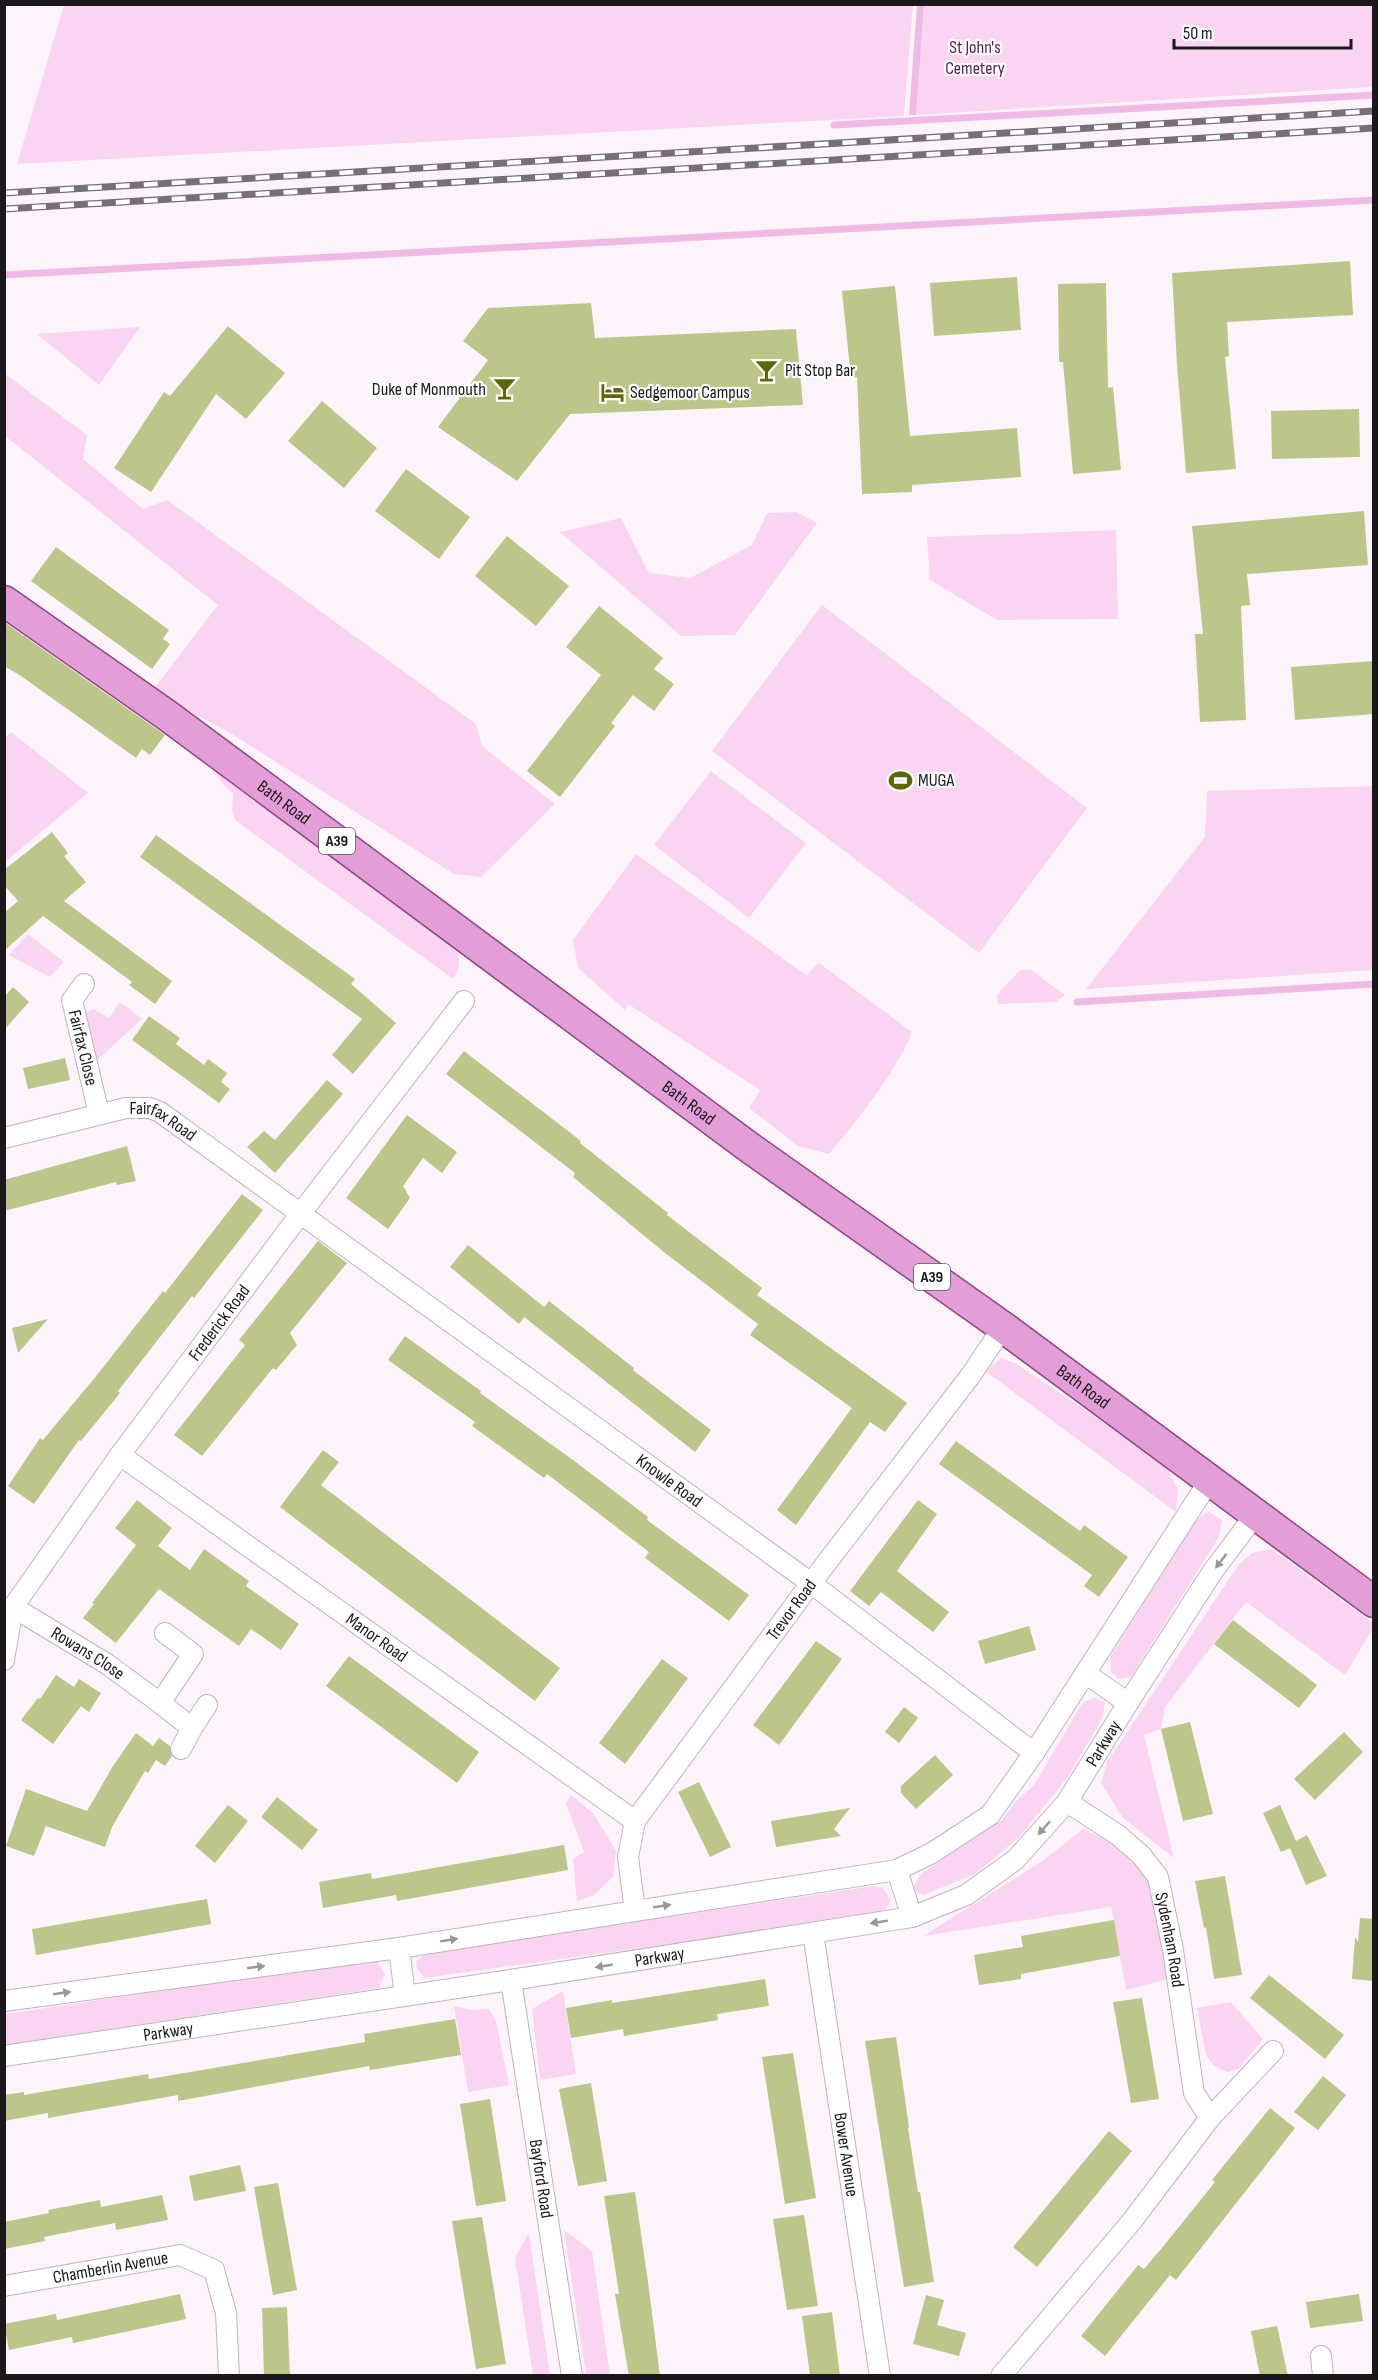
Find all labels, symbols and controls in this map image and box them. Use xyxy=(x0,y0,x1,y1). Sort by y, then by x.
scale bar xyxy=(1174,12,1351,50)
text: 50 m xyxy=(1183,23,1213,44)
park label: St John's Cemetery xyxy=(945,37,1005,79)
bar icon: Pit Stop Bar xyxy=(754,357,780,383)
place label: Pit Stop Bar xyxy=(785,360,855,381)
bar icon: Duke of Monmouth xyxy=(491,376,517,402)
place label: Duke of Monmouth xyxy=(372,379,486,400)
hotel icon: Sedgemoor Campus xyxy=(599,379,625,405)
place label: Sedgemoor Campus xyxy=(630,382,750,403)
sports icon: MUGA xyxy=(887,767,913,793)
place label: MUGA xyxy=(918,770,955,791)
street label: Bath Road xyxy=(253,776,315,829)
road number: A39 xyxy=(319,828,355,854)
street label: Fairfax Close xyxy=(64,1008,102,1088)
street label: Bath Road xyxy=(658,1076,720,1129)
street label: Fairfax Road xyxy=(129,1098,201,1145)
road number: A39 xyxy=(914,1264,950,1290)
street label: Frederick Road xyxy=(184,1281,254,1365)
street label: Bath Road xyxy=(1053,1360,1114,1413)
street label: Knowle Road xyxy=(632,1449,707,1511)
one-way arrow xyxy=(1215,1553,1227,1568)
street label: Trevor Road xyxy=(762,1575,821,1644)
street label: Manor Road xyxy=(342,1608,412,1667)
street label: Rowans Close xyxy=(47,1622,129,1684)
street label: Parkway xyxy=(1081,1716,1125,1770)
one-way arrow xyxy=(1038,1820,1051,1835)
street label: Sydenham Road xyxy=(1151,1891,1189,1989)
one-way arrow xyxy=(653,1902,672,1911)
one-way arrow xyxy=(869,1918,888,1927)
one-way arrow xyxy=(440,1936,459,1945)
street label: Parkway xyxy=(633,1942,686,1971)
one-way arrow xyxy=(246,1962,265,1972)
one-way arrow xyxy=(594,1962,613,1971)
one-way arrow xyxy=(53,1988,72,1997)
street label: Parkway xyxy=(142,2017,195,2045)
street label: Bower Avenue xyxy=(830,2111,863,2198)
street label: Bayford Road xyxy=(525,2138,558,2220)
street label: Chamberlin Avenue xyxy=(51,2247,170,2288)

